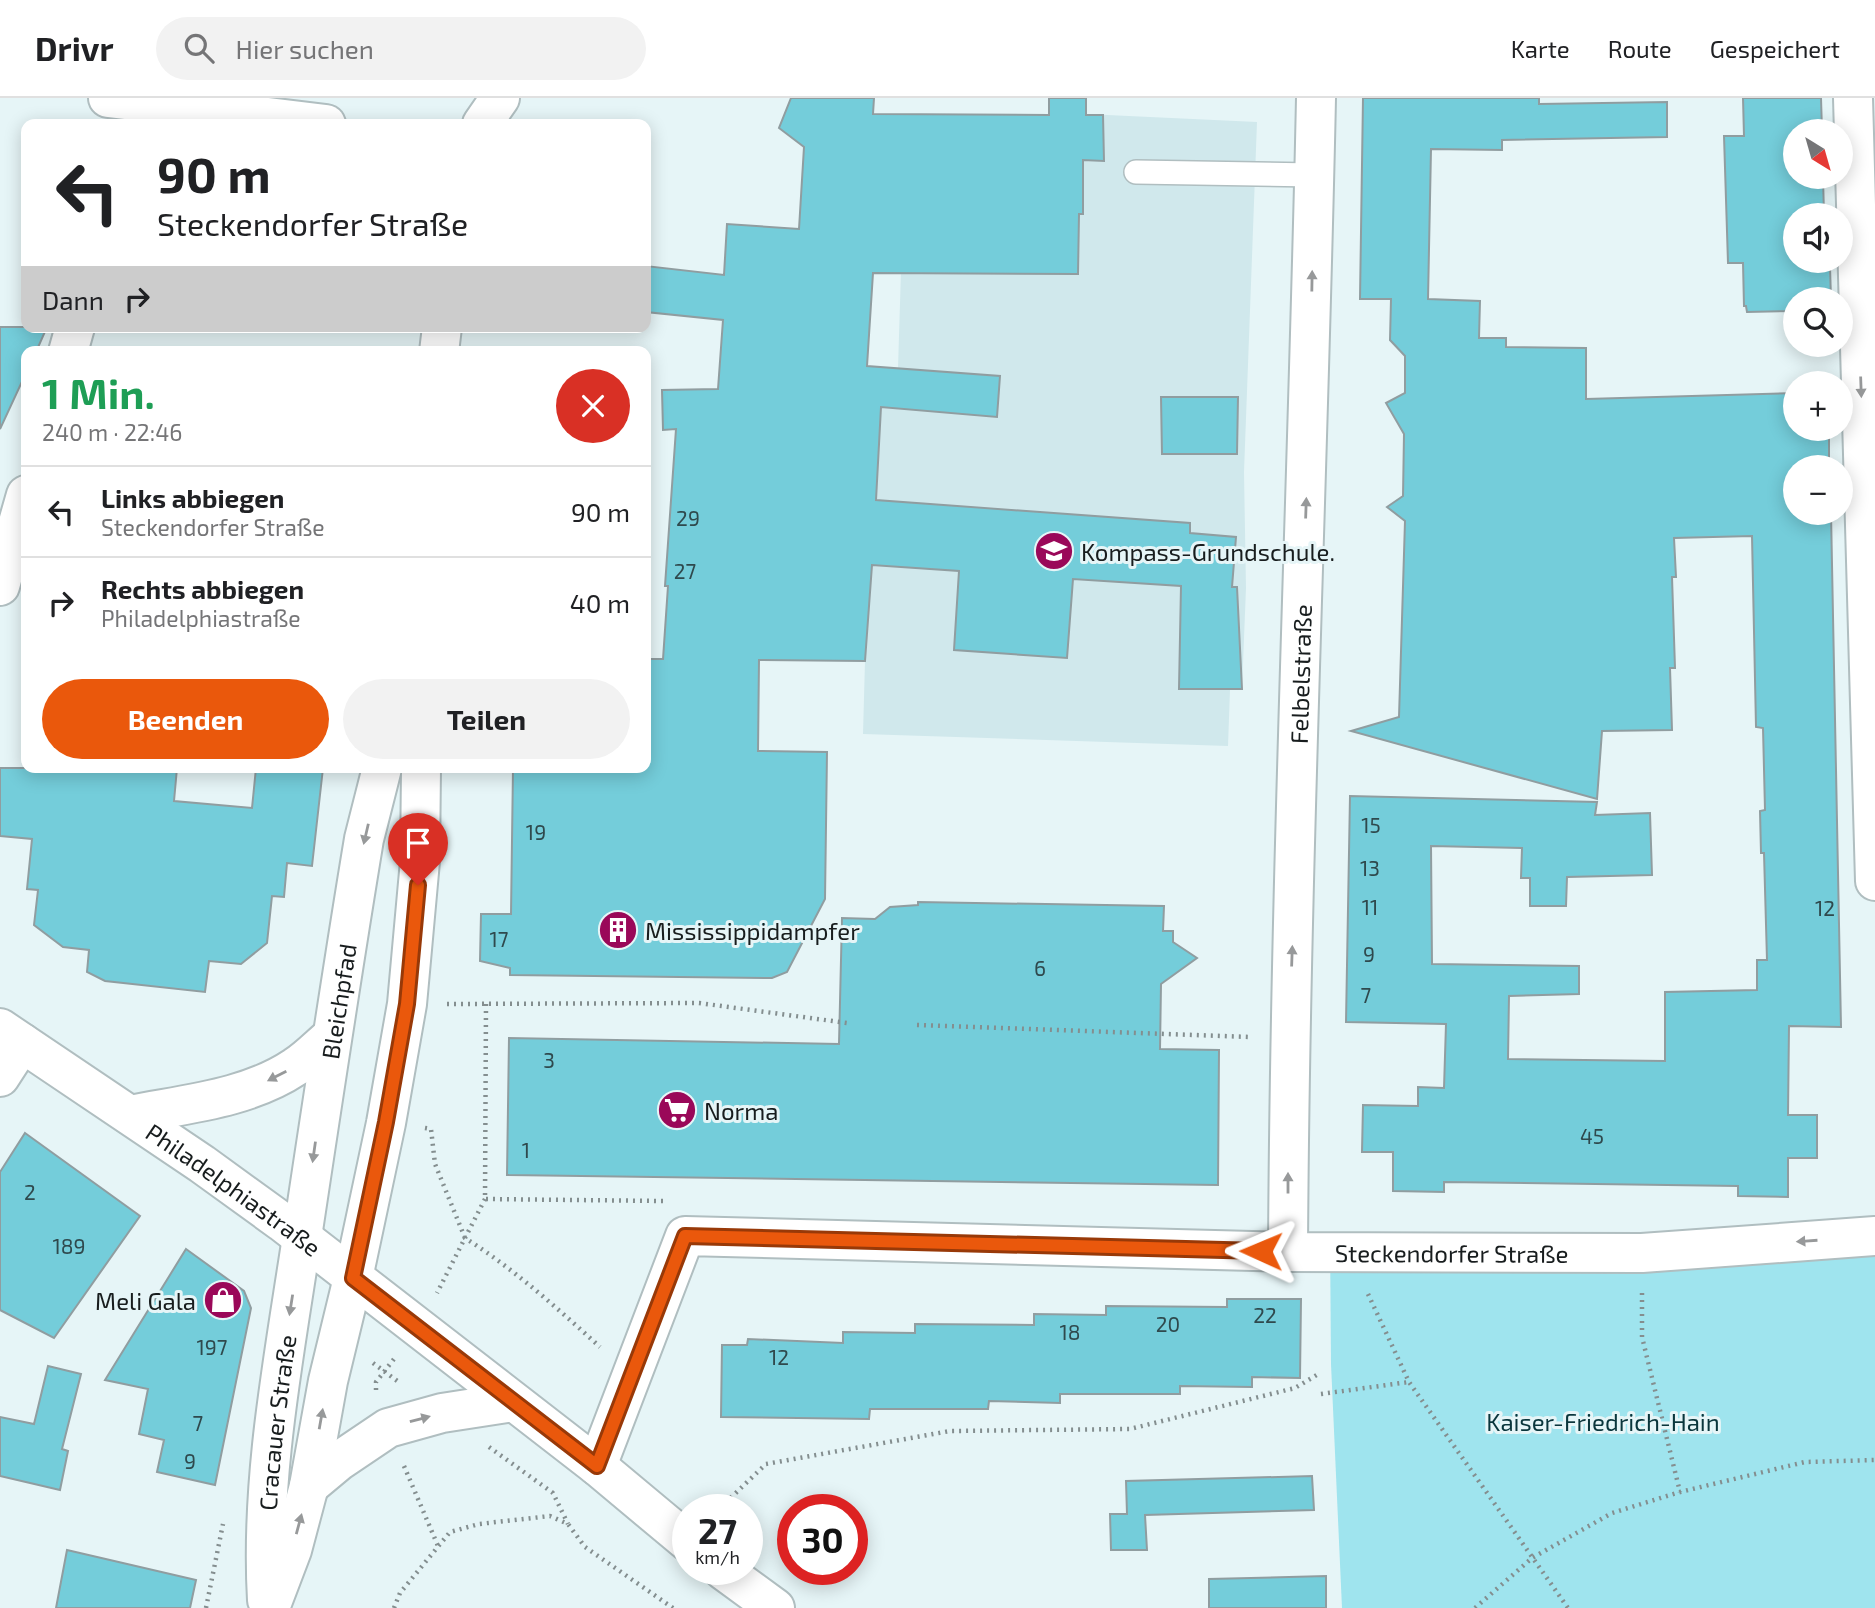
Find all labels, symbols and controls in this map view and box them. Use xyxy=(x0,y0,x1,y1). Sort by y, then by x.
search box xyxy=(156,17,646,80)
text: Drivr xyxy=(35,28,114,68)
icon: search xyxy=(180,29,218,67)
text: Hier suchen xyxy=(236,33,374,64)
text: Karte xyxy=(1511,34,1570,63)
text: Route xyxy=(1608,34,1672,63)
text: Gespeichert xyxy=(1710,34,1840,63)
north arrow xyxy=(1783,119,1853,189)
map controls xyxy=(1783,119,1853,525)
text: 90 m xyxy=(157,144,271,203)
icon: left xyxy=(42,147,133,238)
button: sound xyxy=(1783,203,1853,273)
text: Steckendorfer Straße xyxy=(157,204,468,242)
one-way arrow xyxy=(1306,269,1317,291)
icon: right xyxy=(118,280,156,318)
text: Dann xyxy=(42,284,104,315)
button: search xyxy=(1783,287,1853,357)
text: 1 Min. xyxy=(42,367,155,417)
button: close xyxy=(556,369,630,443)
button: + xyxy=(1783,371,1853,441)
one-way arrow xyxy=(1855,376,1867,398)
text: 240 m · 22:46 xyxy=(42,418,182,446)
button: − xyxy=(1783,455,1853,525)
text: Links abbiegen xyxy=(101,482,285,513)
icon: left xyxy=(42,493,80,531)
text: 90 m xyxy=(571,496,630,527)
one-way arrow xyxy=(1300,497,1311,519)
house number: 29 xyxy=(676,505,700,530)
text: Steckendorfer Straße xyxy=(101,513,325,541)
school or university icon: Kompass-Grundschule. xyxy=(1033,530,1075,572)
place label: Kompass-Grundschule. xyxy=(1081,537,1335,566)
house number: 27 xyxy=(674,558,697,583)
text: Rechts abbiegen xyxy=(101,573,304,604)
icon: right xyxy=(42,584,80,622)
text: 40 m xyxy=(570,587,630,618)
text: Philadelphiastraße xyxy=(101,604,301,632)
street label: Felbelstraße xyxy=(1283,604,1316,744)
button: Beenden xyxy=(42,679,329,759)
button: Teilen xyxy=(343,679,630,759)
house number: 15 xyxy=(1361,812,1381,837)
pin xyxy=(388,813,448,885)
house number: 19 xyxy=(526,819,546,844)
one-way arrow xyxy=(360,823,371,845)
icon: arrive xyxy=(399,824,437,862)
house number: 13 xyxy=(1360,855,1380,880)
house number: 11 xyxy=(1362,894,1378,919)
house number: 12 xyxy=(1815,895,1835,920)
building icon: Mississippidampfer xyxy=(597,909,639,951)
place label: Mississippidampfer xyxy=(645,916,860,945)
house number: 17 xyxy=(489,926,509,951)
street label: Bleichpfad xyxy=(315,941,361,1061)
house number: 9 xyxy=(1363,941,1375,966)
one-way arrow xyxy=(1286,945,1297,967)
house number: 6 xyxy=(1034,955,1046,980)
house number: 7 xyxy=(1361,982,1372,1007)
house number: 3 xyxy=(543,1047,555,1072)
one-way arrow xyxy=(267,1071,287,1082)
supermarket icon: Norma xyxy=(656,1089,698,1131)
place label: Norma xyxy=(704,1096,778,1125)
street label: Philadelphiastraße xyxy=(141,1116,327,1262)
house number: 45 xyxy=(1580,1123,1604,1148)
house number: 1 xyxy=(522,1137,530,1162)
one-way arrow xyxy=(309,1141,320,1163)
one-way arrow xyxy=(1282,1172,1294,1194)
house number: 2 xyxy=(24,1179,36,1204)
position arrow xyxy=(1224,1214,1298,1288)
house number: 189 xyxy=(52,1233,86,1258)
one-way arrow xyxy=(1796,1236,1818,1247)
street label: Steckendorfer Straße xyxy=(1335,1238,1568,1267)
shop icon: Meli Gala xyxy=(202,1279,244,1321)
place label: Meli Gala xyxy=(95,1286,196,1315)
one-way arrow xyxy=(285,1294,296,1316)
house number: 22 xyxy=(1253,1302,1277,1327)
house number: 20 xyxy=(1156,1311,1180,1336)
house number: 18 xyxy=(1059,1319,1081,1344)
street label: Cracauer Straße xyxy=(252,1333,301,1511)
house number: 197 xyxy=(196,1334,228,1359)
house number: 12 xyxy=(769,1344,789,1369)
park label: Kaiser-Friedrich-Hain xyxy=(1486,1407,1720,1436)
one-way arrow xyxy=(316,1408,327,1430)
house number: 7 xyxy=(193,1410,204,1435)
one-way arrow xyxy=(409,1413,431,1424)
house number: 9 xyxy=(184,1448,196,1473)
speed limit sign: 30 xyxy=(777,1494,868,1585)
text: 27 xyxy=(698,1509,737,1551)
one-way arrow xyxy=(294,1513,305,1535)
text: km/h xyxy=(695,1546,740,1568)

